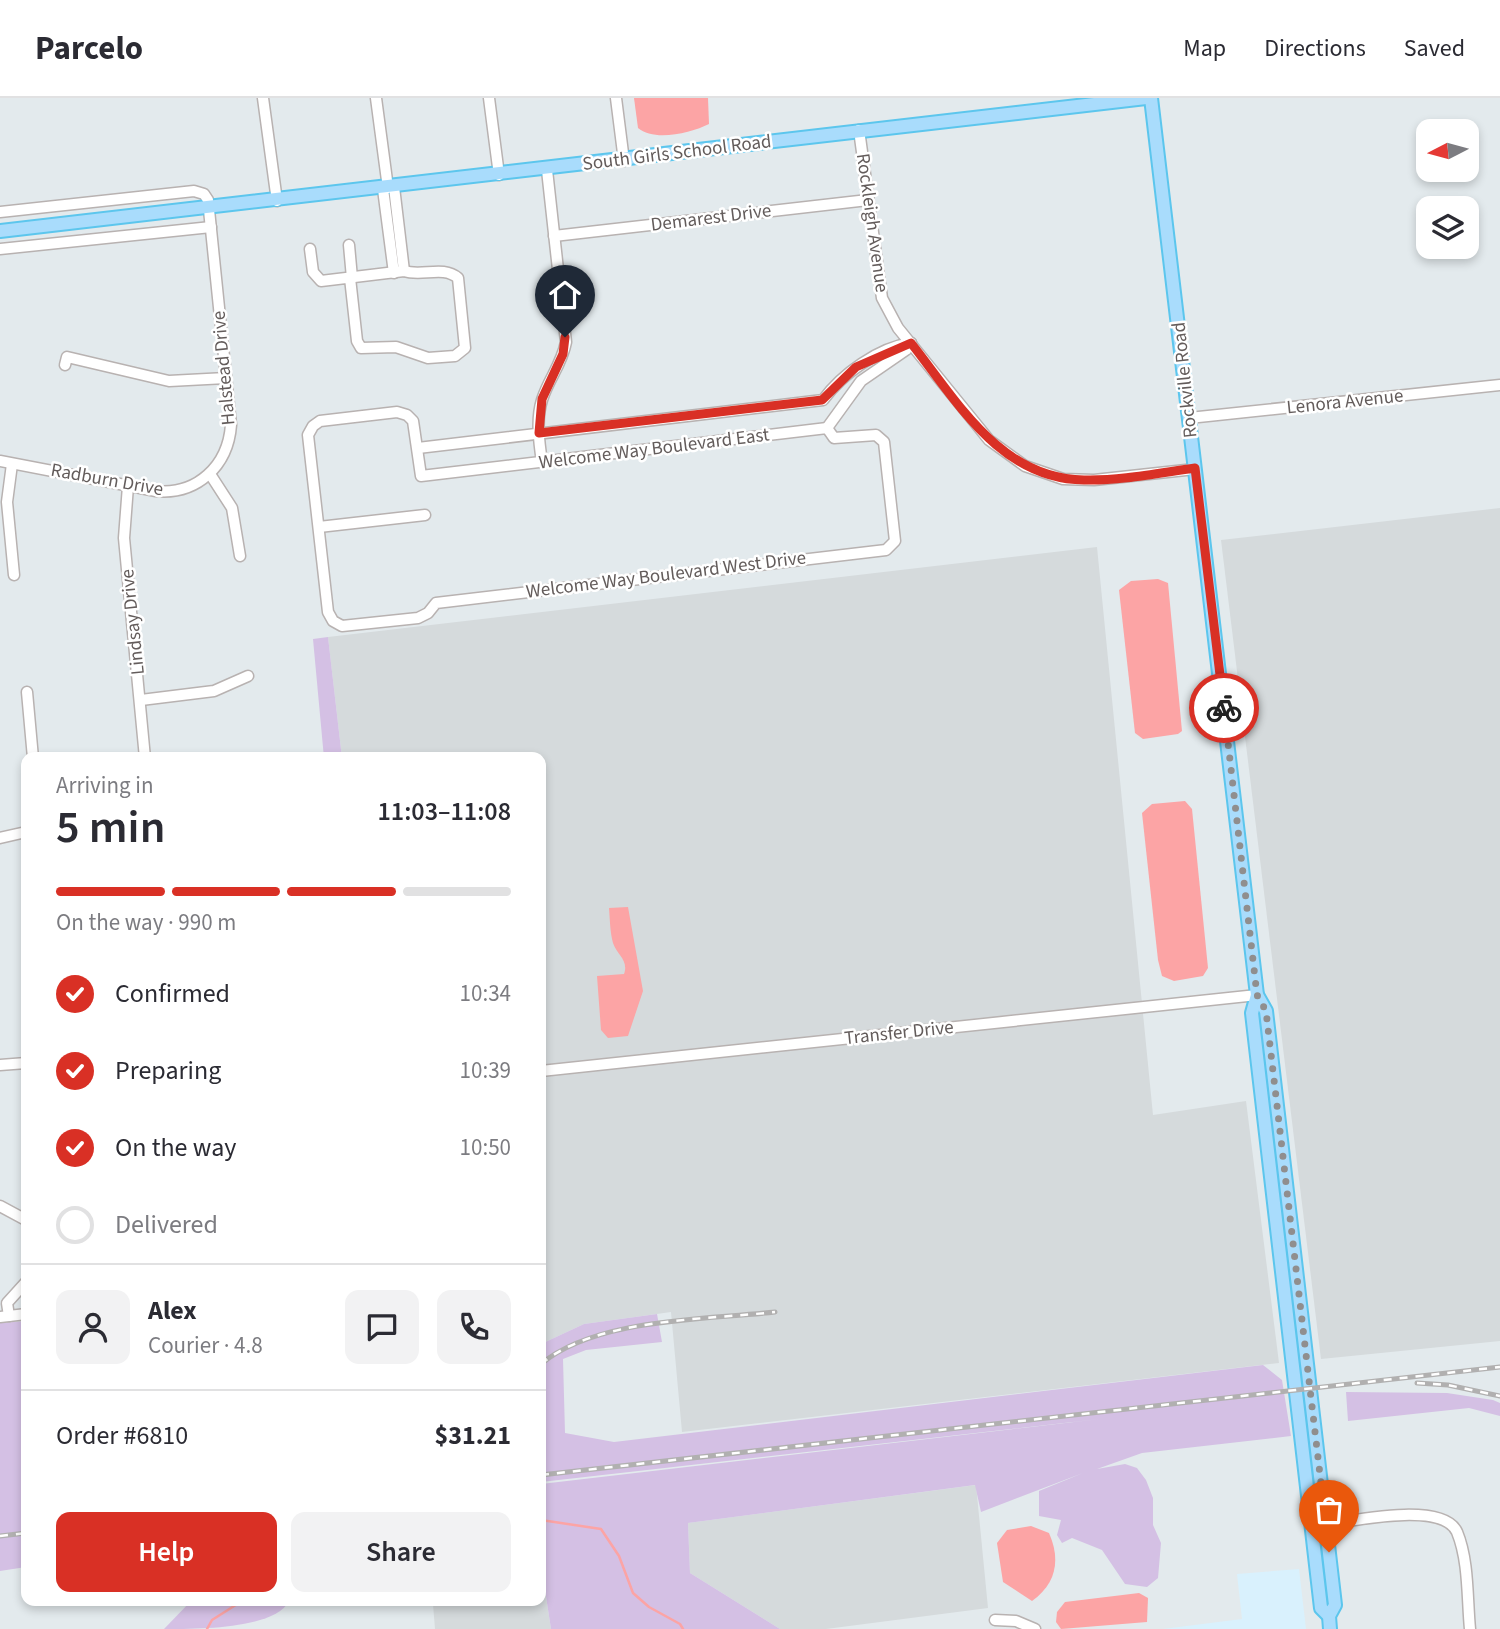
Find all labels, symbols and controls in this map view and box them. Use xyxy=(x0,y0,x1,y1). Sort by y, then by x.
text: Parcelo xyxy=(35,25,143,72)
text: Map xyxy=(1183,31,1226,66)
text: Directions xyxy=(1264,31,1366,66)
text: Saved xyxy=(1404,31,1465,66)
north arrow xyxy=(1416,119,1479,182)
map controls xyxy=(1416,119,1479,259)
street label: South Girls School Road xyxy=(581,128,773,178)
street label: Rockleigh Avenue xyxy=(849,152,895,294)
button: layers xyxy=(1416,196,1479,259)
street label: Demarest Drive xyxy=(649,197,773,239)
pin xyxy=(535,265,595,337)
icon: home xyxy=(546,276,584,314)
street label: Halstead Drive xyxy=(206,310,242,426)
street label: Rockville Road xyxy=(1165,321,1205,439)
street label: Lenora Avenue xyxy=(1285,382,1405,422)
street label: Welcome Way Boulevard East xyxy=(537,421,771,477)
street label: Radburn Drive xyxy=(49,457,165,503)
street label: Welcome Way Boulevard West Drive xyxy=(524,544,808,606)
street label: Lindsay Drive xyxy=(114,568,152,676)
courier xyxy=(1189,673,1259,743)
icon: bike xyxy=(1205,689,1243,727)
text: Arriving in xyxy=(56,769,154,802)
text: 11:03–11:08 xyxy=(378,793,511,830)
text: 5 min xyxy=(56,795,165,860)
text: On the way · 990 m xyxy=(56,906,236,939)
icon: check xyxy=(56,975,94,1013)
text: Confirmed xyxy=(115,975,230,1012)
text: 10:34 xyxy=(460,977,511,1010)
street label: Transfer Drive xyxy=(843,1014,955,1052)
icon: check xyxy=(56,1052,94,1090)
text: Preparing xyxy=(115,1052,221,1089)
text: 10:39 xyxy=(460,1054,511,1087)
icon: check xyxy=(56,1129,94,1167)
text: On the way xyxy=(115,1129,236,1166)
text: 10:50 xyxy=(460,1131,511,1164)
text: Delivered xyxy=(115,1206,218,1243)
button: person xyxy=(56,1290,130,1364)
button: chat xyxy=(345,1290,419,1364)
button: phone xyxy=(437,1290,511,1364)
text: Alex xyxy=(148,1292,197,1329)
text: Courier · 4.8 xyxy=(148,1329,263,1362)
text: Order #6810 xyxy=(56,1417,188,1454)
text: $31.21 xyxy=(435,1417,511,1454)
pin xyxy=(1299,1480,1359,1552)
icon: bag xyxy=(1310,1491,1348,1529)
button: Help xyxy=(56,1512,277,1592)
button: Share xyxy=(291,1512,511,1592)

